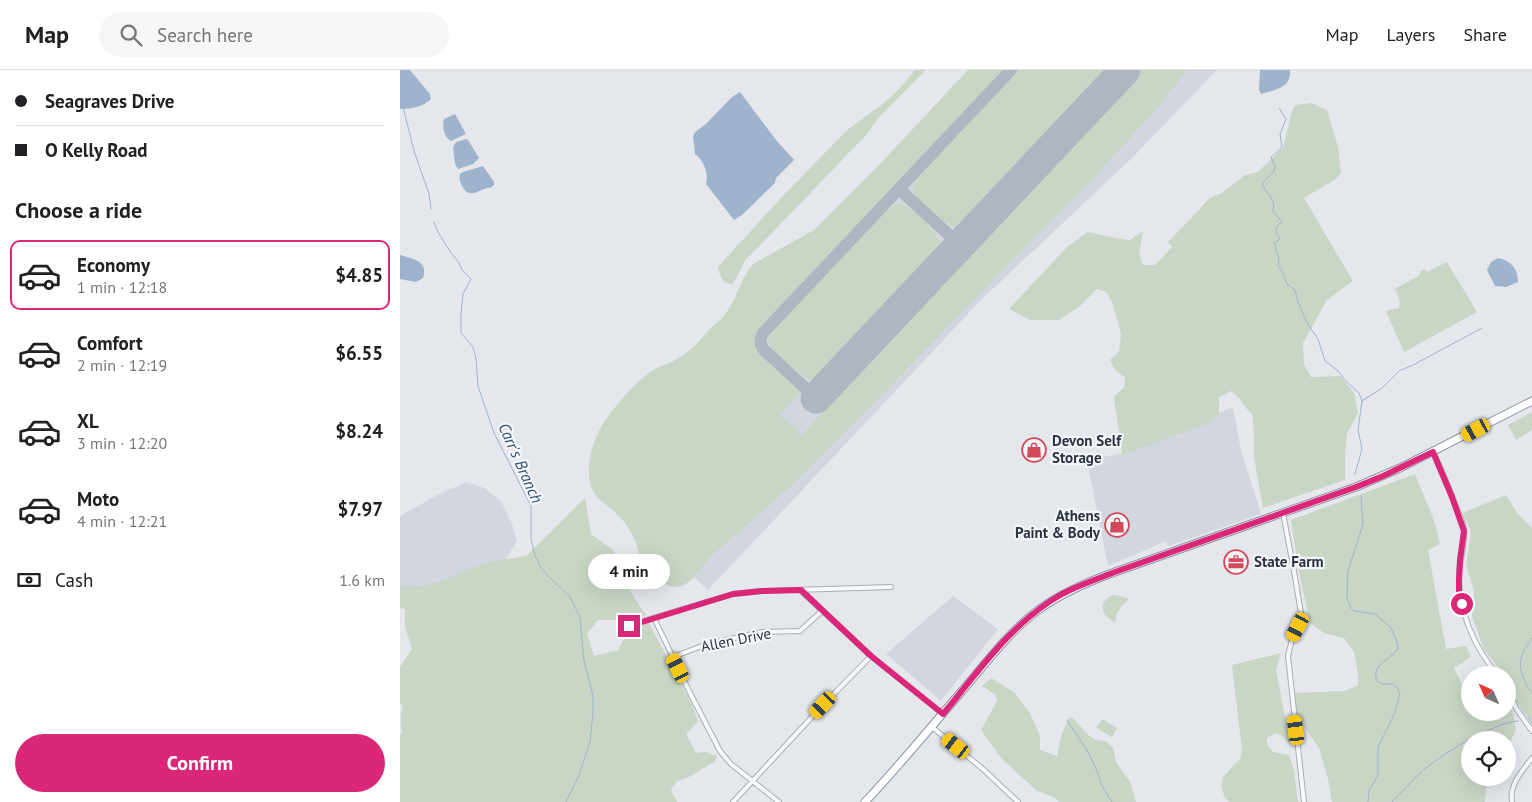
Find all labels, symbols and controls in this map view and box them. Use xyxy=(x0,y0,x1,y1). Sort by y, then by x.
search box xyxy=(99,12,449,57)
text: Map xyxy=(25,19,69,50)
icon: search xyxy=(117,21,145,49)
text: Search here xyxy=(157,23,253,47)
text: Map xyxy=(1326,23,1358,46)
text: Layers xyxy=(1386,23,1435,46)
text: Share xyxy=(1463,23,1507,46)
text: Seagraves Drive xyxy=(45,89,175,113)
text: O Kelly Road xyxy=(45,138,148,162)
text: Choose a ride xyxy=(15,196,142,224)
icon: car xyxy=(17,253,62,298)
text: Economy xyxy=(77,253,150,277)
text: $4.85 xyxy=(335,263,383,287)
text: 1 min · 12:18 xyxy=(77,277,167,297)
icon: car xyxy=(17,331,62,376)
text: Comfort xyxy=(77,331,143,355)
text: $6.55 xyxy=(335,341,383,365)
text: 2 min · 12:19 xyxy=(77,355,167,375)
icon: car xyxy=(17,409,62,454)
text: XL xyxy=(77,409,99,433)
car xyxy=(1459,416,1492,444)
text: $8.24 xyxy=(335,419,383,443)
water label: Carr's Branch xyxy=(494,420,548,506)
place label: Devon Self Storage xyxy=(1052,431,1122,467)
text: 3 min · 12:20 xyxy=(77,433,167,453)
shop icon: Devon Self Storage xyxy=(1021,437,1047,463)
icon: car xyxy=(17,487,62,532)
text: Moto xyxy=(77,487,119,511)
text: $7.97 xyxy=(337,497,383,521)
place label: Athens Paint & Body xyxy=(1015,506,1101,542)
text: 4 min · 12:21 xyxy=(77,511,167,531)
shop icon: Athens Paint & Body xyxy=(1104,512,1130,538)
office icon: State Farm xyxy=(1223,549,1249,575)
place label: State Farm xyxy=(1254,552,1324,571)
callout: 4 min xyxy=(588,554,670,588)
text: 4 min xyxy=(609,561,649,581)
icon: cash xyxy=(15,566,43,594)
text: Cash xyxy=(55,568,93,592)
text: 1.6 km xyxy=(339,570,385,590)
route start xyxy=(1451,593,1473,615)
car xyxy=(1284,610,1311,644)
route end xyxy=(618,615,640,637)
street label: Allen Drive xyxy=(699,623,773,656)
car xyxy=(664,651,691,685)
north arrow xyxy=(1461,666,1516,721)
map controls xyxy=(1461,666,1516,786)
car xyxy=(807,689,838,721)
car xyxy=(1286,714,1305,746)
car xyxy=(939,731,972,761)
button: locate xyxy=(1461,731,1516,786)
button: Confirm xyxy=(15,734,385,792)

